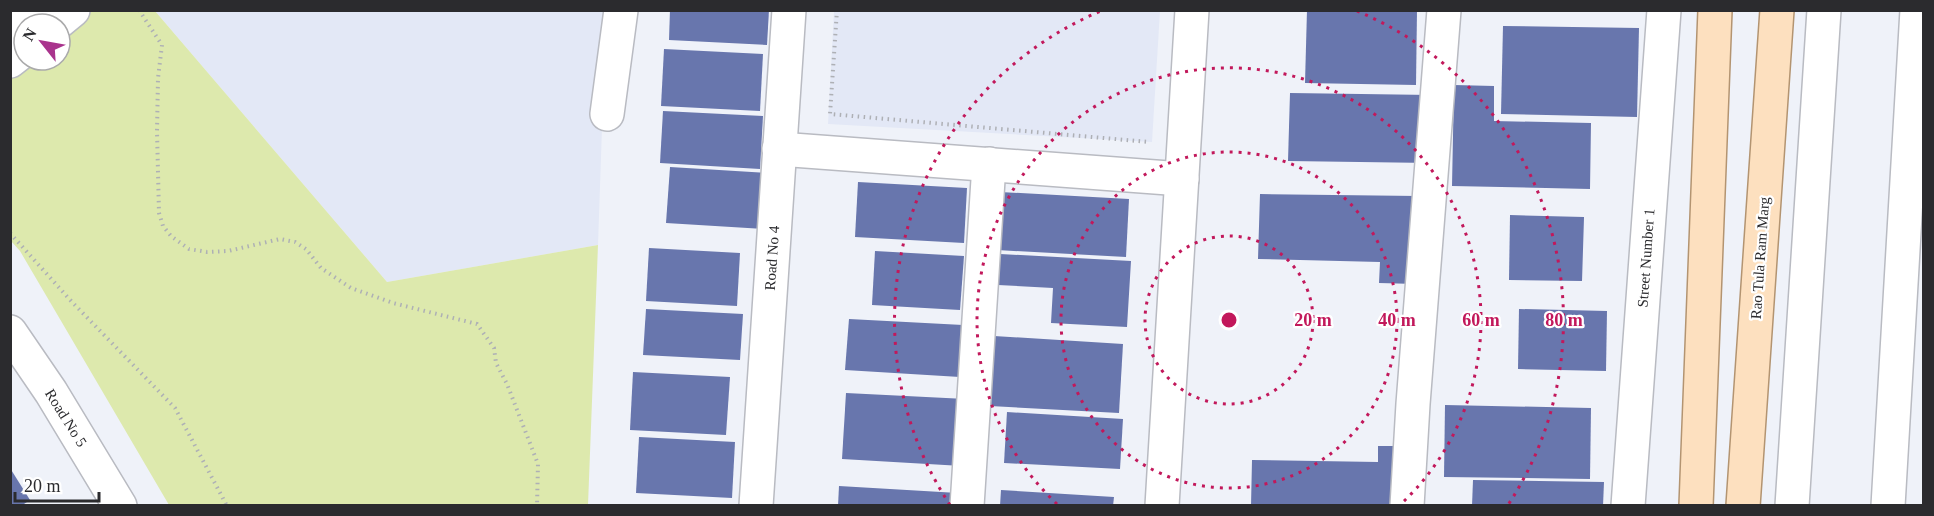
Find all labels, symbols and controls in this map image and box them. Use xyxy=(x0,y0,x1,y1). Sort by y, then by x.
north arrow xyxy=(12,12,72,72)
text: N xyxy=(19,25,40,44)
street label: Rao Tula Ram Marg xyxy=(1748,196,1772,320)
street label: Street Number 1 xyxy=(1635,208,1657,308)
street label: Road No 4 xyxy=(762,225,782,291)
centre of rings xyxy=(1219,310,1239,330)
text: 20 m xyxy=(1294,310,1332,330)
text: 40 m xyxy=(1378,310,1416,330)
text: 60 m xyxy=(1462,310,1500,330)
text: 80 m xyxy=(1545,310,1583,330)
street label: Road No 5 xyxy=(42,386,90,450)
scale bar xyxy=(15,465,99,503)
text: 20 m xyxy=(24,476,61,496)

